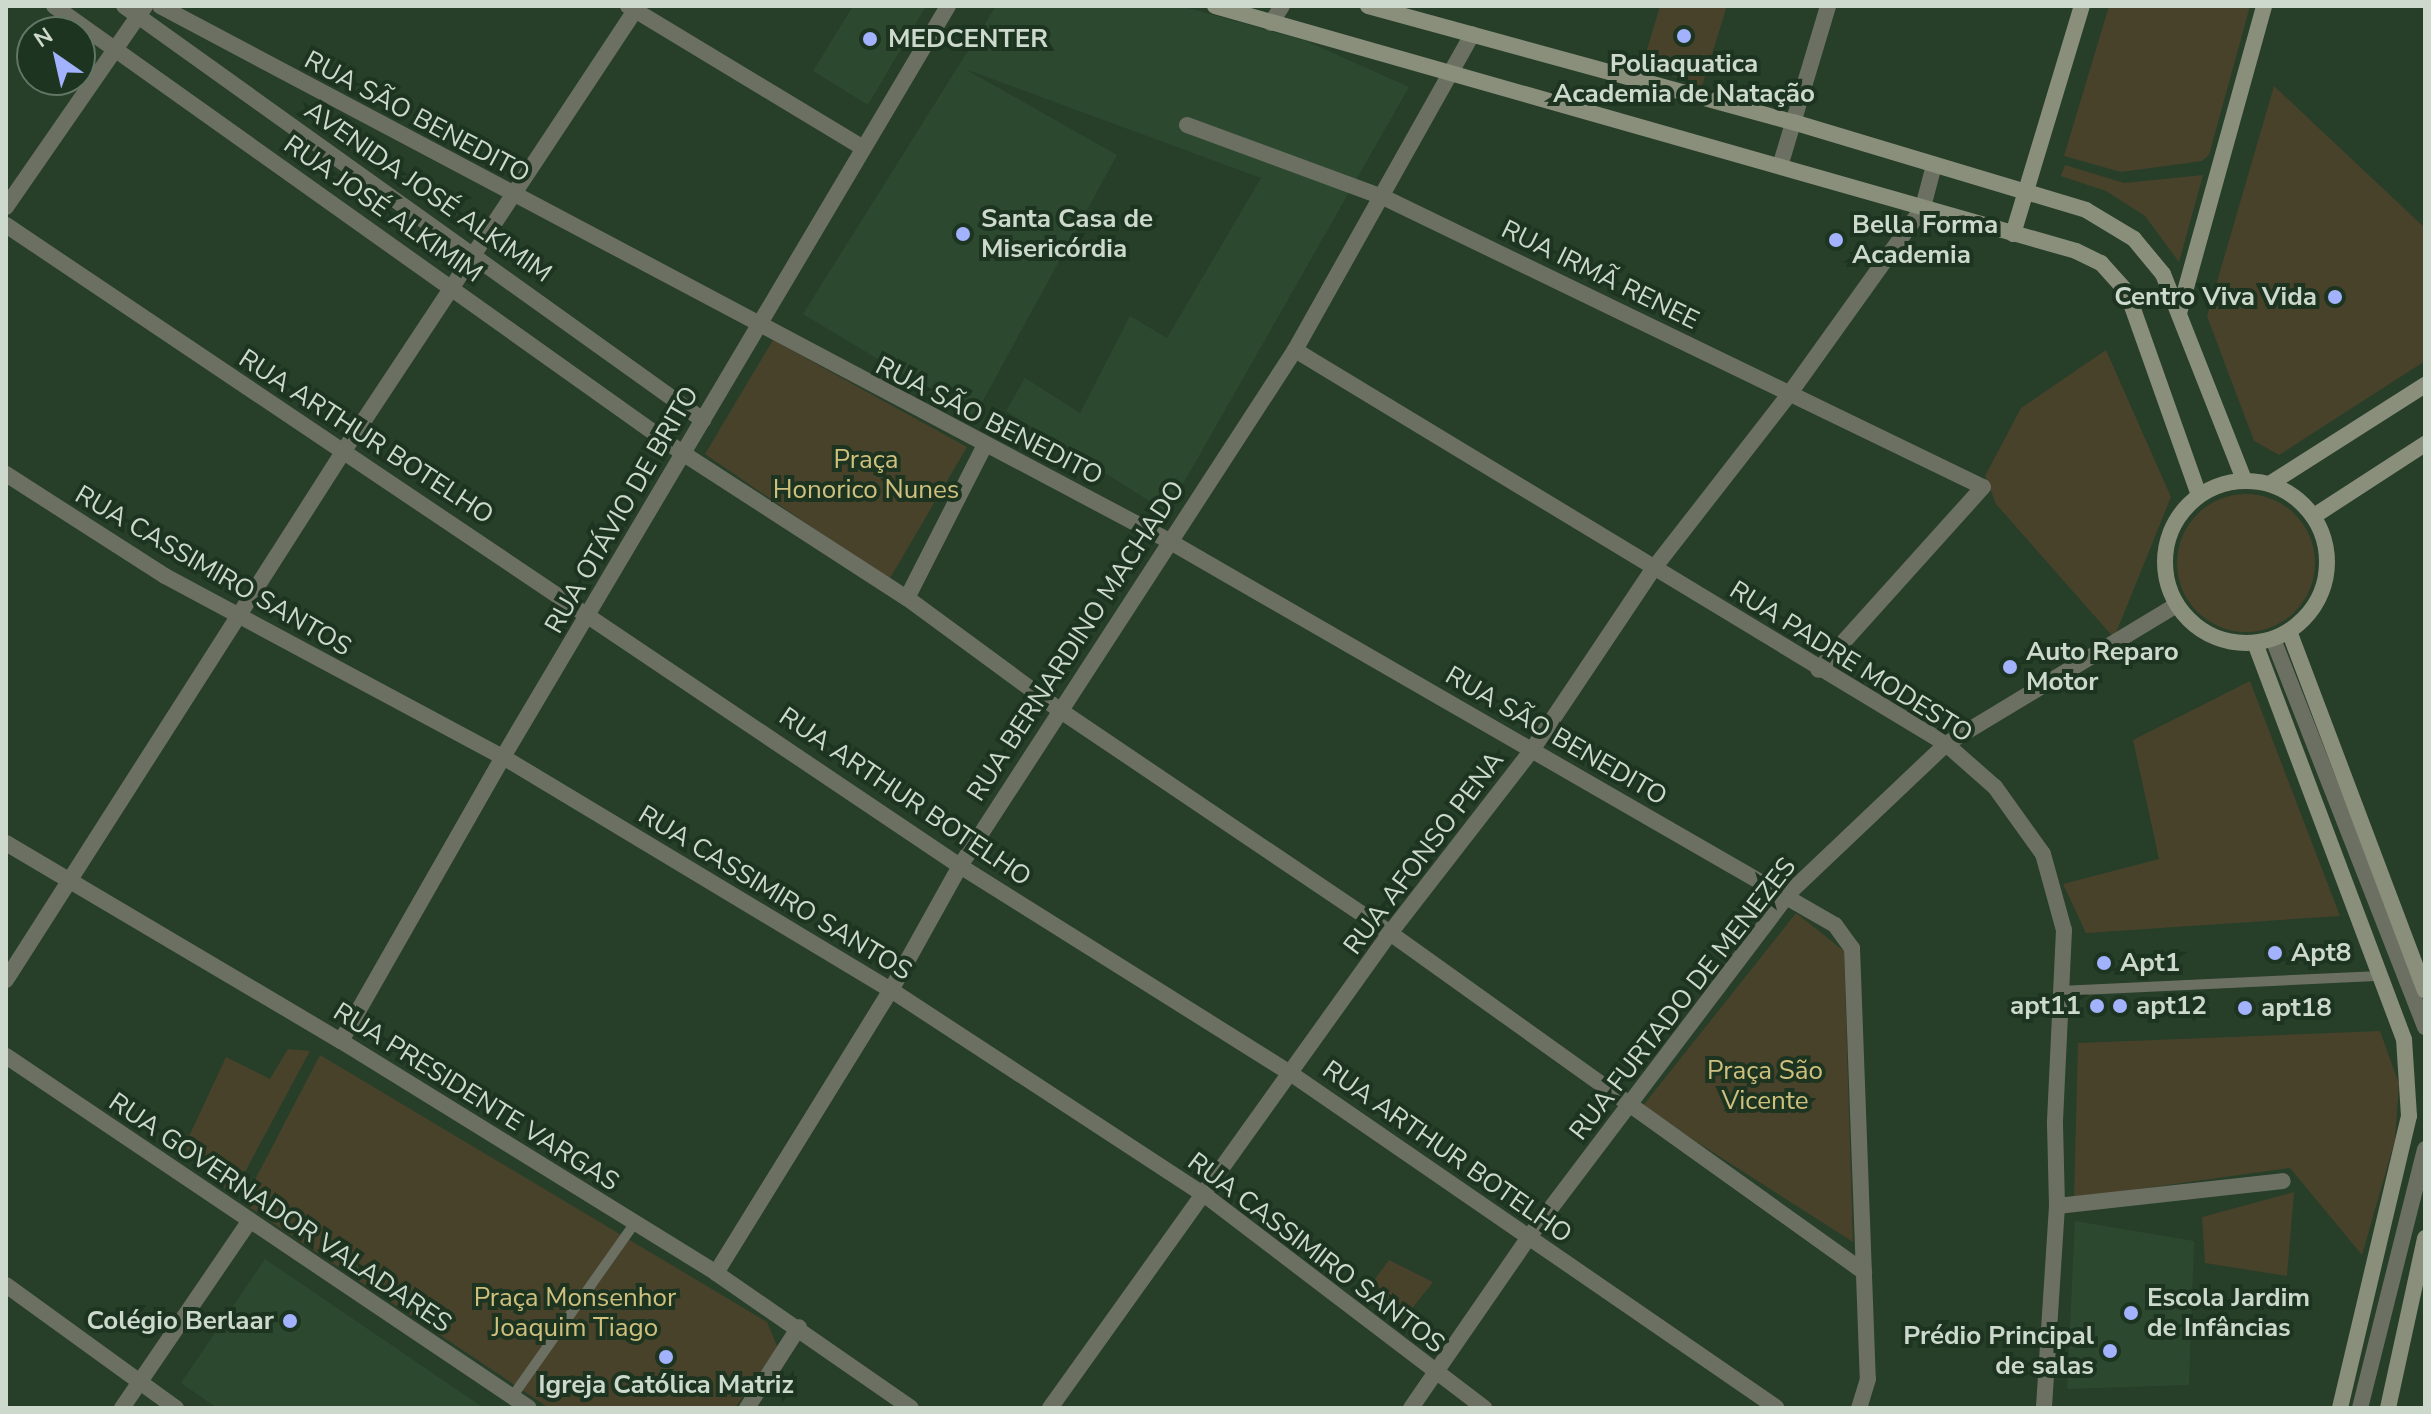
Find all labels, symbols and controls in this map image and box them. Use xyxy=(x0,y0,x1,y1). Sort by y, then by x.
north arrow xyxy=(16,16,96,96)
text: N xyxy=(28,21,59,55)
place label: MEDCENTER xyxy=(888,23,1048,55)
marker: Poliaquatica Academia de Natação xyxy=(1675,27,1693,45)
marker: MEDCENTER xyxy=(859,28,881,50)
street label: RUA SÃO BENEDITO xyxy=(299,44,535,190)
place label: Poliaquatica Academia de Natação xyxy=(1553,48,1815,110)
street label: AVENIDA JOSÉ ALKIMIM xyxy=(298,95,558,289)
street label: RUA JOSÉ ALKIMIM xyxy=(278,129,488,289)
place label: Santa Casa de Misericórdia xyxy=(981,203,1153,264)
place label: Bella Forma Academia xyxy=(1852,209,1998,270)
street label: RUA IRMÃ RENEE xyxy=(1496,214,1704,336)
marker: Santa Casa de Misericórdia xyxy=(952,223,974,245)
marker: Bella Forma Academia xyxy=(1827,231,1845,249)
place label: Centro Viva Vida xyxy=(2114,281,2317,313)
marker: Centro Viva Vida xyxy=(2324,286,2346,308)
street label: RUA ARTHUR BOTELHO xyxy=(233,343,499,531)
street label: RUA SÃO BENEDITO xyxy=(870,350,1108,492)
street label: RUA OTÁVIO DE BRITO xyxy=(538,381,706,639)
park label: Praça Honorico Nunes xyxy=(773,444,959,506)
street label: RUA BERNARDINO MACHADO xyxy=(961,475,1191,807)
street label: RUA CASSIMIRO SANTOS xyxy=(69,479,357,663)
street label: RUA PADRE MODESTO xyxy=(1724,574,1978,750)
place label: Auto Reparo Motor xyxy=(2026,636,2179,698)
marker: Auto Reparo Motor xyxy=(2001,658,2019,676)
street label: RUA SÃO BENEDITO xyxy=(1440,660,1672,812)
street label: RUA ARTHUR BOTELHO xyxy=(773,701,1037,893)
street label: RUA AFONSO PENA xyxy=(1337,745,1511,961)
street label: RUA CASSIMIRO SANTOS xyxy=(633,799,917,987)
street label: RUA FURTADO DE MENEZES xyxy=(1563,852,1803,1146)
place label: Apt8 xyxy=(2291,937,2351,969)
marker: Apt8 xyxy=(2266,944,2284,962)
place label: Apt1 xyxy=(2120,947,2180,979)
marker: Apt1 xyxy=(2095,954,2113,972)
place label: apt11 xyxy=(2010,990,2081,1022)
place label: apt12 xyxy=(2136,990,2207,1022)
place label: apt18 xyxy=(2261,992,2332,1024)
street label: RUA PRESIDENTE VARGAS xyxy=(327,996,625,1198)
marker: apt11 xyxy=(2088,997,2106,1015)
marker: apt12 xyxy=(2111,997,2129,1015)
marker: apt18 xyxy=(2236,999,2254,1017)
street label: RUA ARTHUR BOTELHO xyxy=(1316,1054,1578,1250)
park label: Praça São Vicente xyxy=(1707,1055,1823,1116)
street label: RUA GOVERNADOR VALADARES xyxy=(103,1086,457,1340)
street label: RUA CASSIMIRO SANTOS xyxy=(1181,1146,1451,1360)
park label: Praça Monsenhor Joaquim Tiago xyxy=(474,1282,676,1344)
place label: Escola Jardim de Infâncias xyxy=(2147,1282,2310,1344)
marker: Escola Jardim de Infâncias xyxy=(2122,1304,2140,1322)
place label: Colégio Berlaar xyxy=(87,1305,274,1337)
marker: Colégio Berlaar xyxy=(281,1312,299,1330)
place label: Prédio Principal de salas xyxy=(1903,1320,2094,1382)
marker: Prédio Principal de salas xyxy=(2101,1342,2119,1360)
marker: Igreja Católica Matriz xyxy=(657,1348,675,1366)
place label: Igreja Católica Matriz xyxy=(538,1369,794,1401)

